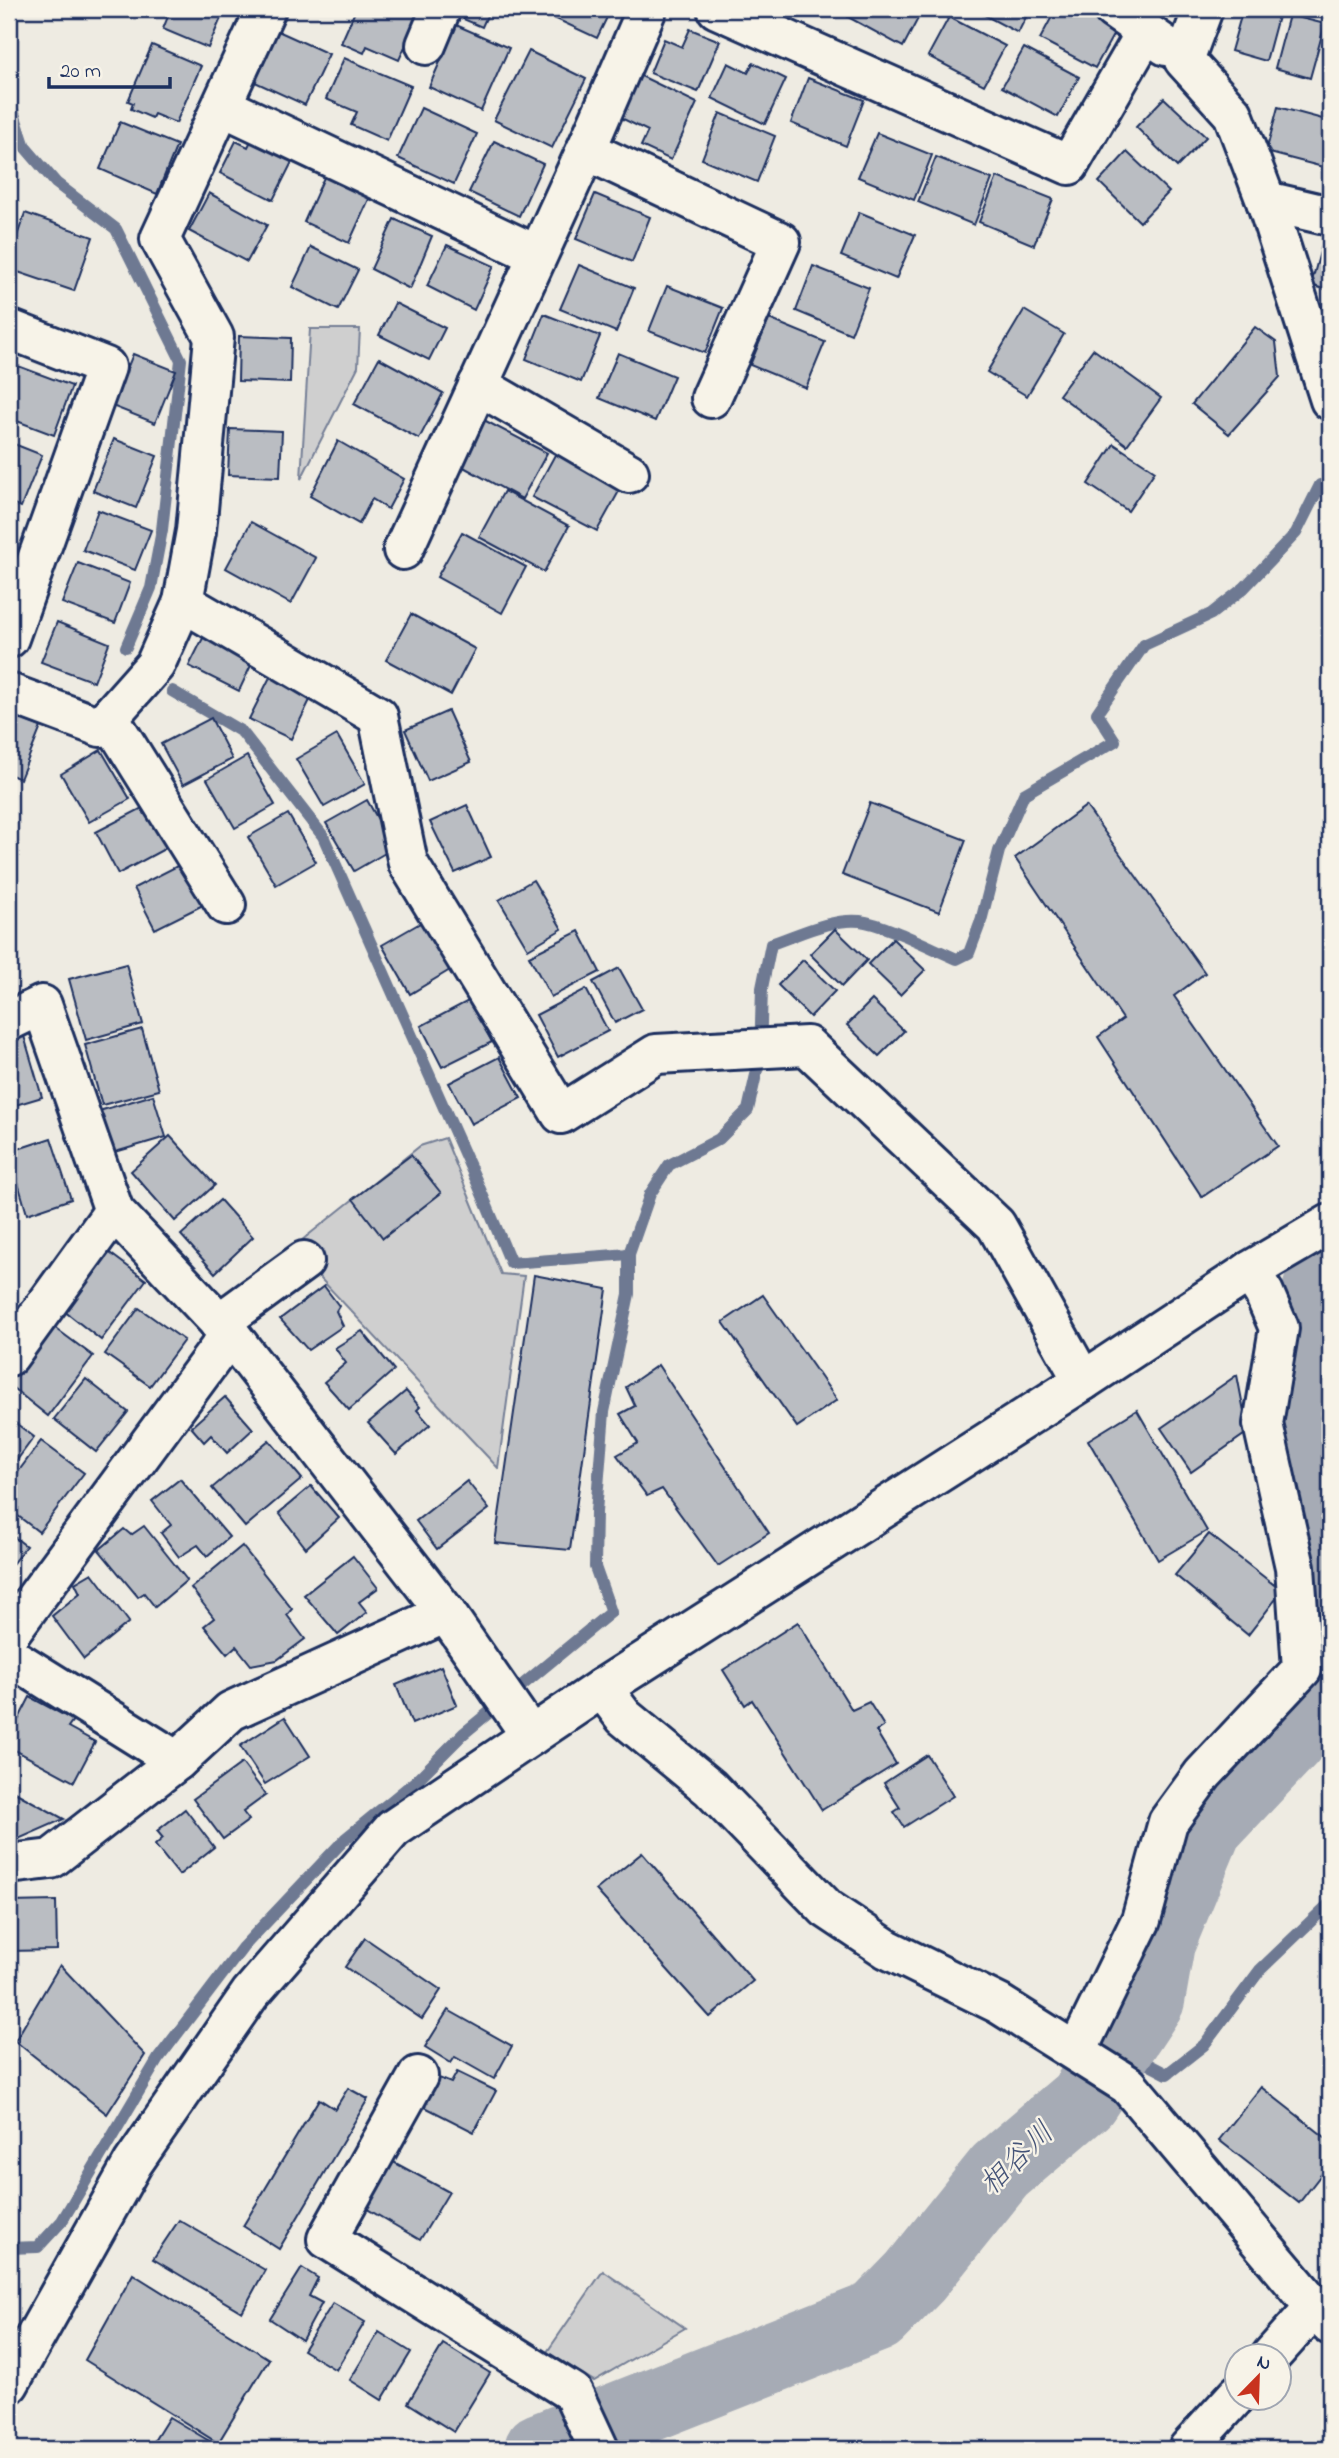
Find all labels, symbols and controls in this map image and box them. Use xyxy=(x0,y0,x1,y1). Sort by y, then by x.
scale bar xyxy=(49,46,170,90)
text: 20 m xyxy=(60,57,101,87)
water label: 相谷川 xyxy=(970,2113,1066,2207)
north arrow xyxy=(1224,2342,1294,2412)
text: N xyxy=(1252,2349,1275,2379)

